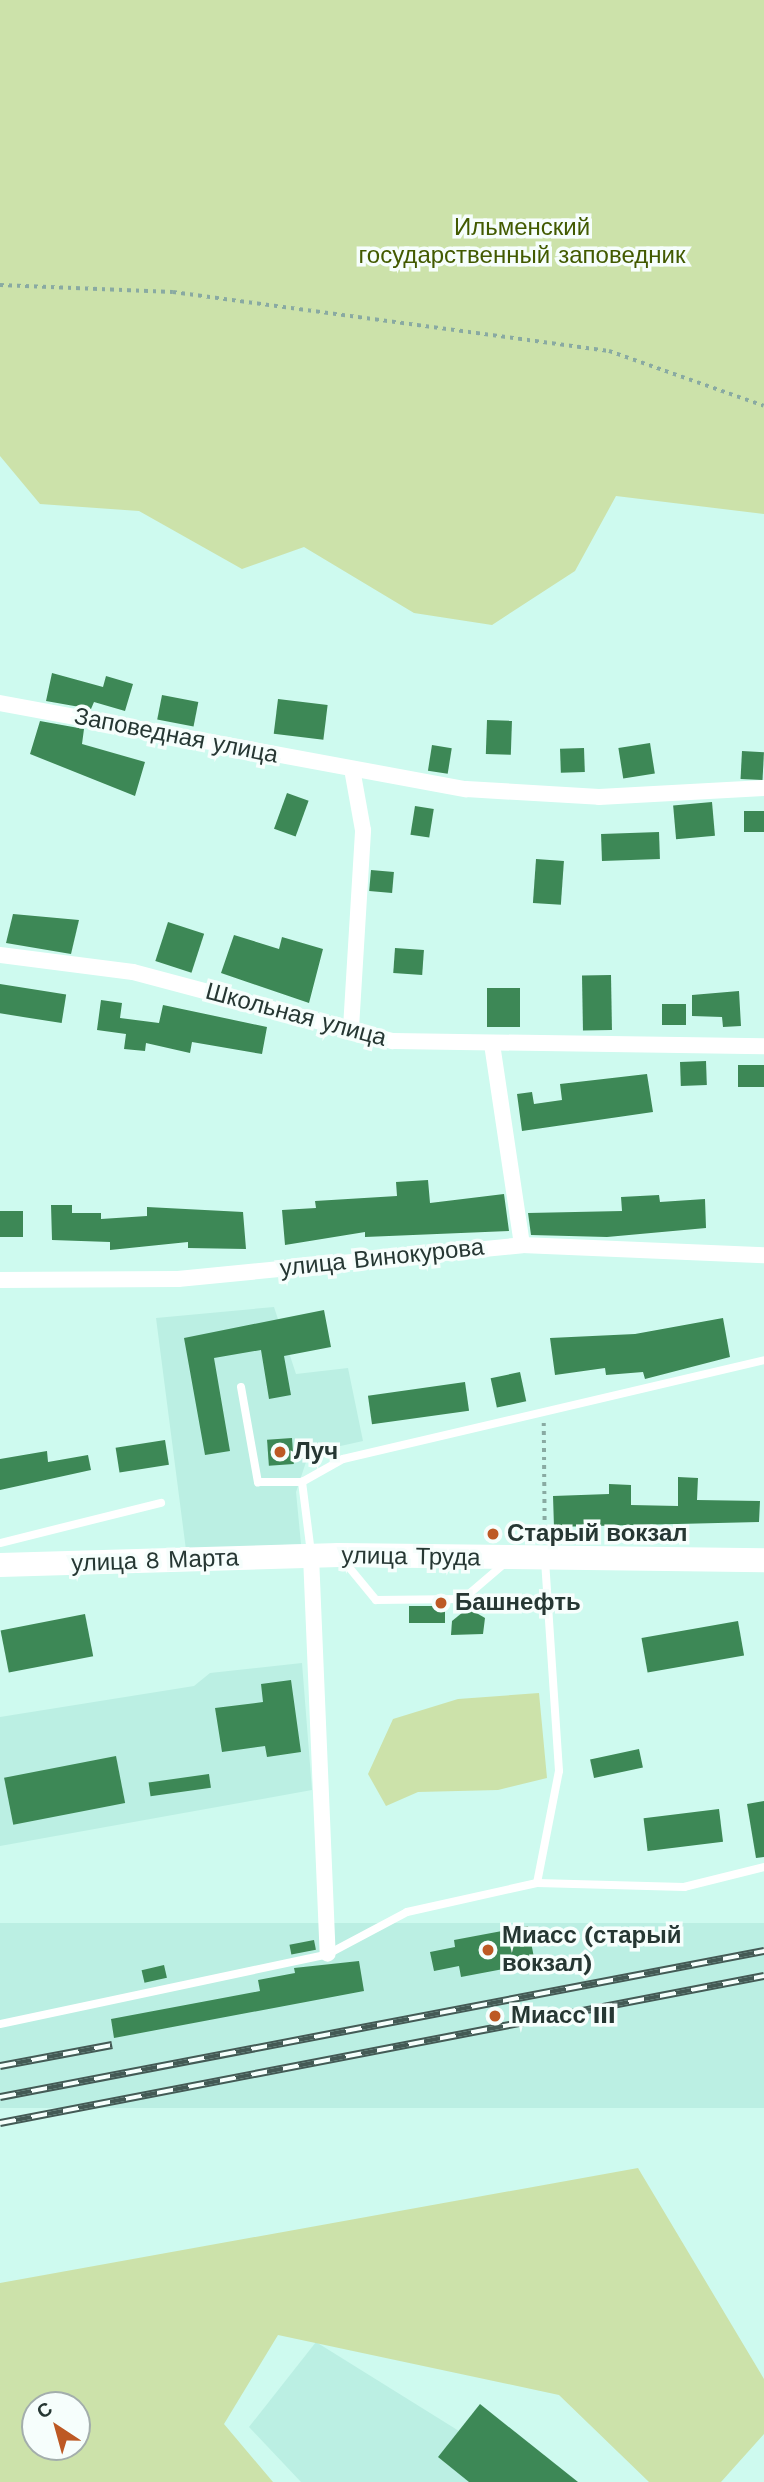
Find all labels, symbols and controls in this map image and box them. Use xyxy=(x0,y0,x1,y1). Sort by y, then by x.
park label: Ильменский государственный заповедник xyxy=(359,214,685,270)
street label: Заповедная улица xyxy=(72,702,280,770)
street label: Школьная улица xyxy=(203,977,389,1053)
street label: улица Винокурова xyxy=(278,1233,486,1283)
place label: Луч xyxy=(294,1438,338,1466)
marker: Луч xyxy=(272,1444,288,1460)
place label: Старый вокзал xyxy=(507,1520,688,1548)
marker: Старый вокзал xyxy=(485,1526,501,1542)
street label: улица Труда xyxy=(341,1541,481,1573)
street label: улица 8 Марта xyxy=(71,1544,239,1578)
place label: Башнефть xyxy=(455,1589,581,1617)
marker: Башнефть xyxy=(433,1595,449,1611)
place label: Миасс (старый вокзал) xyxy=(502,1922,681,1978)
marker: Миасс (старый вокзал) xyxy=(480,1942,496,1958)
place label: Миасс III xyxy=(511,2002,616,2030)
marker: Миасс III xyxy=(485,2006,505,2026)
north arrow xyxy=(21,2391,91,2461)
text: С xyxy=(32,2397,57,2424)

